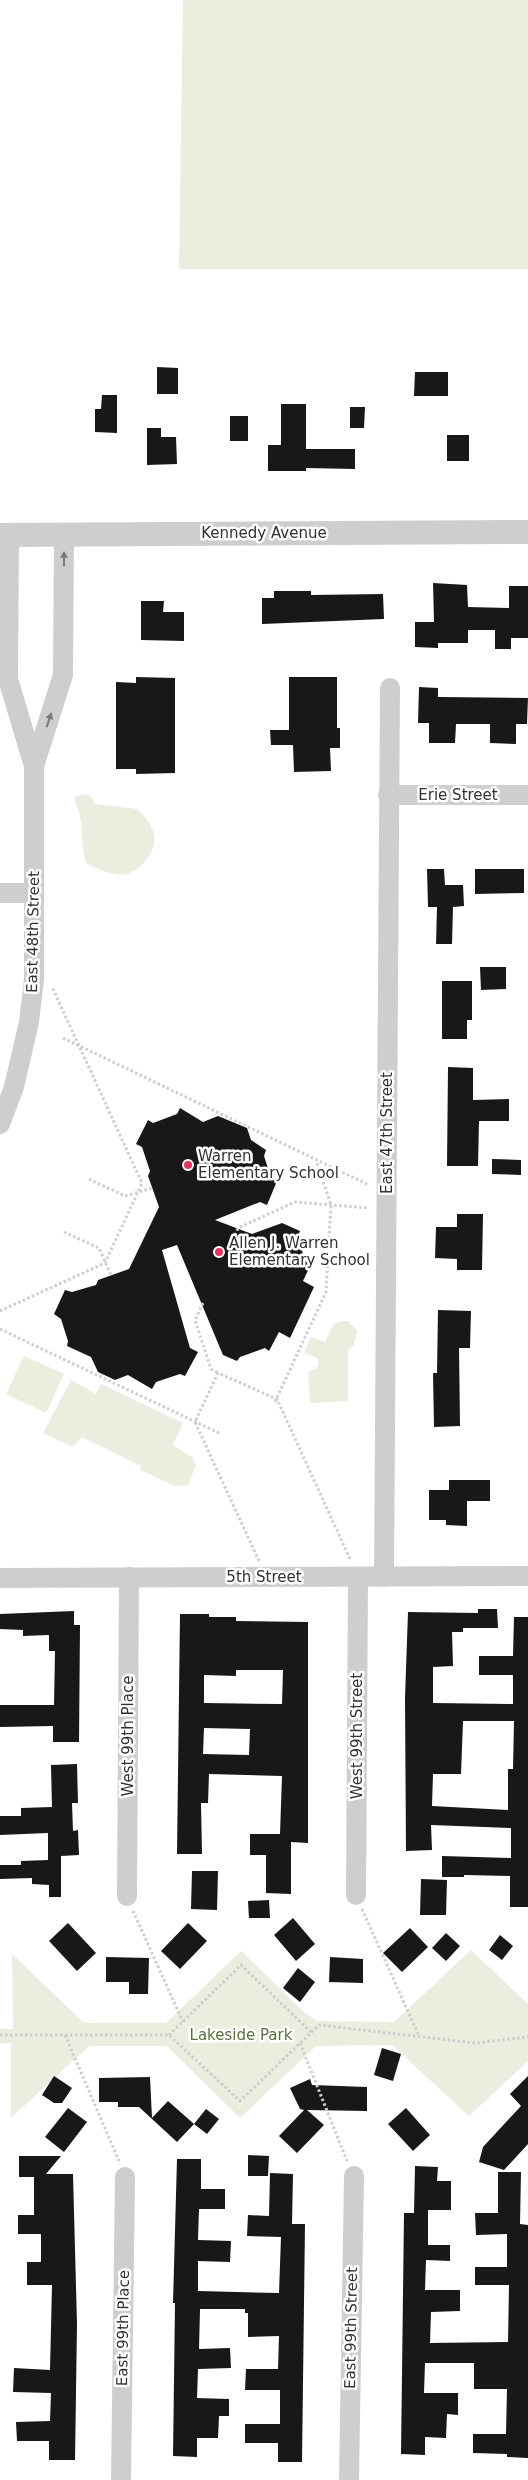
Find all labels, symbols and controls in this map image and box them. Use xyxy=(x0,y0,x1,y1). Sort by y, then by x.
street label: Kennedy Avenue xyxy=(201,524,327,542)
one-way arrow xyxy=(60,551,68,567)
one-way arrow xyxy=(46,712,53,727)
street label: Erie Street xyxy=(418,786,498,804)
street label: East 48th Street xyxy=(23,871,43,993)
street label: East 47th Street xyxy=(378,1072,396,1194)
place label: Warren Elementary School xyxy=(198,1147,339,1182)
marker: Warren Elementary School xyxy=(182,1159,194,1171)
place label: Allen J. Warren Elementary School xyxy=(229,1234,370,1269)
marker: Allen J. Warren Elementary School xyxy=(213,1246,225,1258)
street label: 5th Street xyxy=(226,1568,302,1586)
street label: West 99th Street xyxy=(348,1673,366,1799)
street label: West 99th Place xyxy=(119,1676,137,1796)
park label: Lakeside Park xyxy=(190,2026,293,2044)
street label: East 99th Street xyxy=(341,2267,361,2389)
street label: East 99th Place xyxy=(113,2270,133,2386)

